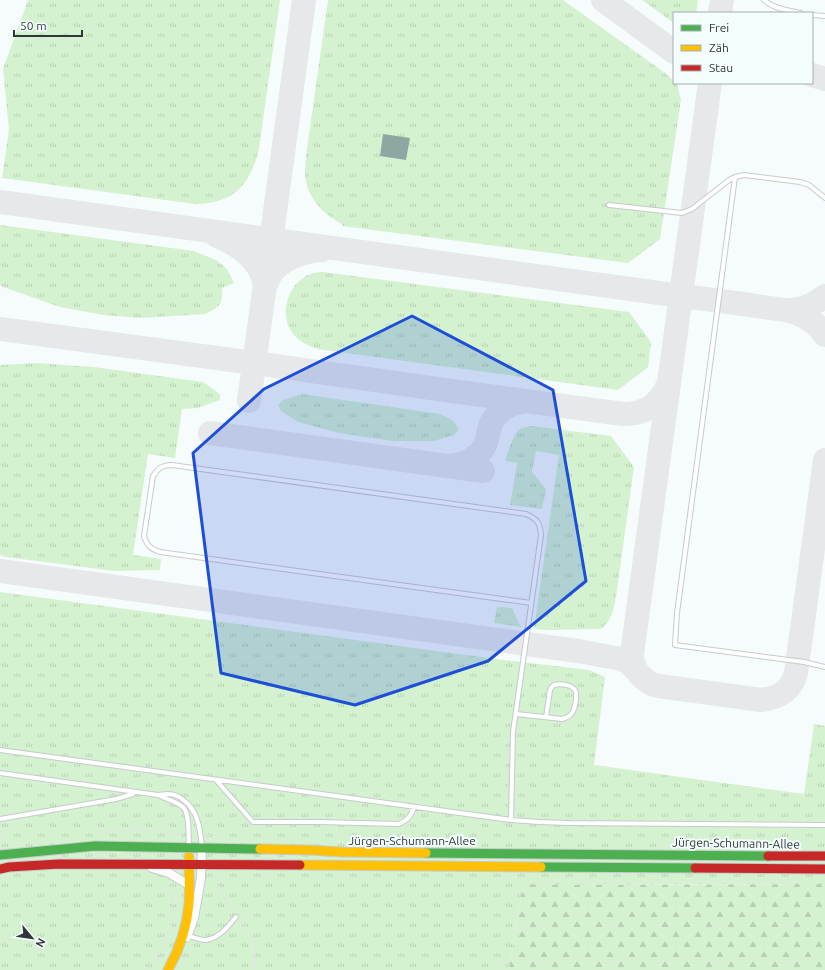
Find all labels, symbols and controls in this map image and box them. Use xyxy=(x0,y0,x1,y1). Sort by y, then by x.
scale bar xyxy=(14,12,82,38)
legend xyxy=(673,12,813,84)
text: 50 m xyxy=(20,19,47,32)
text: Frei xyxy=(709,21,729,34)
text: Zäh xyxy=(709,41,729,54)
text: Stau xyxy=(709,61,733,74)
street label: Jürgen-Schumann-Allee xyxy=(348,834,476,847)
street label: Jürgen-Schumann-Allee xyxy=(672,835,800,851)
north arrow xyxy=(12,918,52,958)
text: N xyxy=(34,936,48,949)

